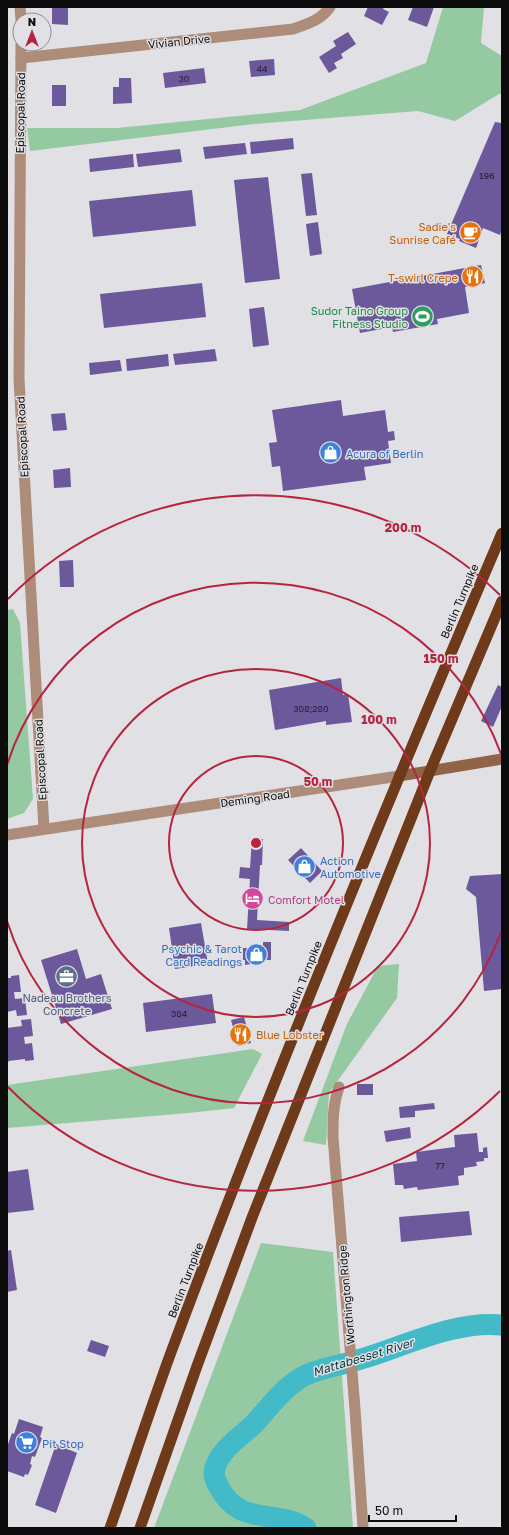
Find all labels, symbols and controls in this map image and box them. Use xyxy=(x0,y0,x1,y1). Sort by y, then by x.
north arrow xyxy=(12,12,52,52)
text: N xyxy=(28,15,36,28)
street label: Vivian Drive xyxy=(147,31,211,51)
house number: 44 xyxy=(257,63,268,74)
street label: Episcopal Road xyxy=(13,72,27,154)
house number: 30 xyxy=(179,73,190,84)
house number: 196 xyxy=(479,170,495,181)
cafe icon: Sadie's Sunrise Café xyxy=(458,219,484,245)
place label: Sadie's Sunrise Café xyxy=(389,220,456,246)
restaurant icon: T-swirl Crepe xyxy=(460,264,486,290)
place label: T-swirl Crepe xyxy=(388,271,458,284)
sports icon: Sudor Taino Group Fitness Studio xyxy=(410,303,436,329)
place label: Sudor Taino Group Fitness Studio xyxy=(311,304,408,330)
street label: Episcopal Road xyxy=(13,396,31,478)
shop icon: Acura of Berlin xyxy=(317,440,343,466)
place label: Acura of Berlin xyxy=(346,447,424,460)
text: 200 m xyxy=(385,520,421,535)
street label: Berlin Turnpike xyxy=(437,562,481,640)
text: 150 m xyxy=(424,651,458,666)
house number: 308;280 xyxy=(293,703,329,714)
text: 100 m xyxy=(361,712,397,727)
street label: Episcopal Road xyxy=(31,719,49,801)
text: 50 m xyxy=(304,774,332,789)
street label: Deming Road xyxy=(219,787,291,809)
centre of rings xyxy=(249,836,263,850)
shop icon: Action Automotive xyxy=(292,853,318,879)
place label: Action Automotive xyxy=(320,854,381,880)
hotel icon: Comfort Motel xyxy=(240,886,266,912)
place label: Comfort Motel xyxy=(268,893,345,906)
street label: Berlin Turnpike xyxy=(282,939,324,1017)
shop icon: Psychic & Tarot Card Readings xyxy=(244,941,270,967)
place label: Psychic & Tarot Card Readings xyxy=(161,942,242,968)
office icon: Nadeau Brothers Concrete xyxy=(54,964,80,990)
place label: Nadeau Brothers Concrete xyxy=(22,991,112,1017)
house number: 384 xyxy=(171,1008,188,1019)
restaurant icon: Blue Lobster xyxy=(228,1021,254,1047)
place label: Blue Lobster xyxy=(256,1028,324,1041)
house number: 77 xyxy=(435,1160,445,1171)
street label: Berlin Turnpike xyxy=(165,1240,205,1320)
street label: Worthington Ridge xyxy=(335,1245,357,1345)
water label: Mattabesset River xyxy=(311,1334,417,1379)
supermarket icon: Pit Stop xyxy=(13,1430,39,1456)
place label: Pit Stop xyxy=(42,1437,84,1450)
scale bar xyxy=(369,1497,456,1523)
text: 50 m xyxy=(375,1503,403,1518)

